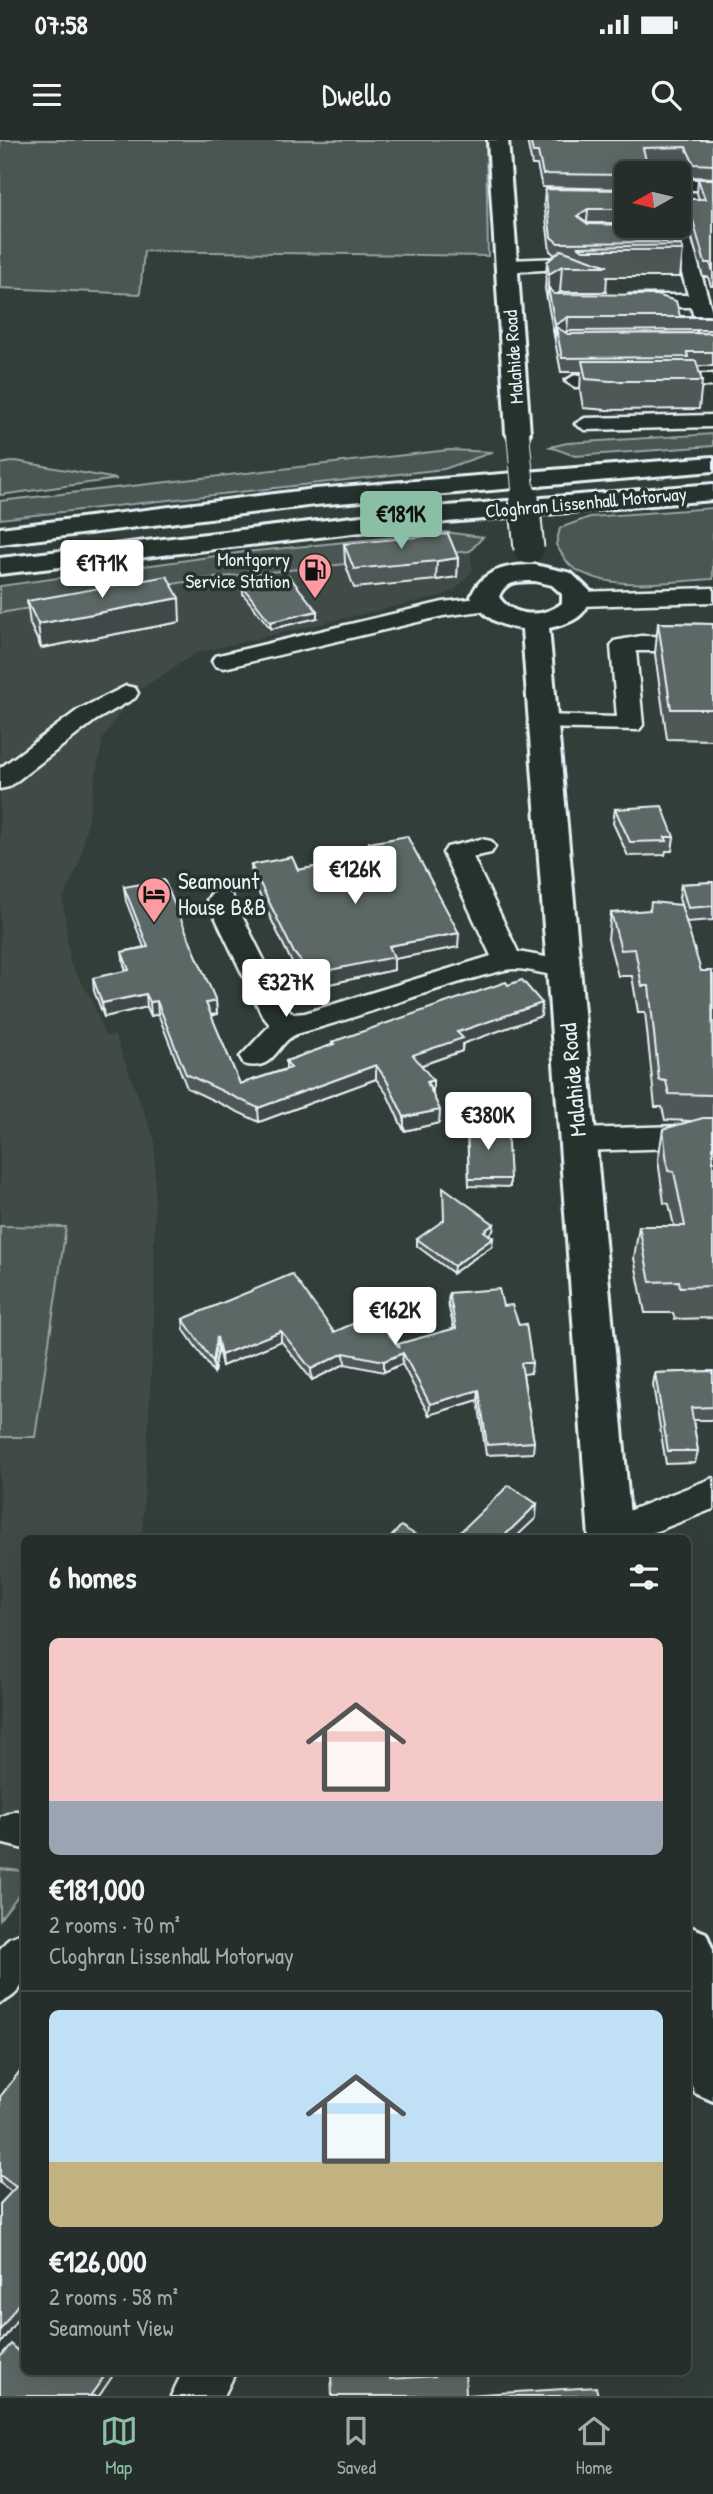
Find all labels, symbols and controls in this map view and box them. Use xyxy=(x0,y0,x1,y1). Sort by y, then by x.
text: 07:58 xyxy=(35,7,88,42)
text: Dwello xyxy=(322,73,391,116)
icon: menu xyxy=(28,76,66,114)
icon: search xyxy=(647,76,685,114)
north arrow xyxy=(614,161,691,238)
map controls xyxy=(614,161,691,238)
street label: Malahide Road xyxy=(497,309,529,405)
street label: Cloghran Lissenhall Motorway xyxy=(484,480,688,524)
pin: €181K xyxy=(352,492,450,551)
text: €181K xyxy=(376,498,426,529)
pin: €171K xyxy=(53,540,151,600)
place label: Montgorry Service Station xyxy=(185,546,290,594)
text: €171K xyxy=(76,547,128,578)
fuel station icon: Montgorry Service Station xyxy=(296,551,334,600)
pin: €126K xyxy=(306,846,404,906)
text: €126K xyxy=(329,853,381,884)
place label: Seamount House B&B xyxy=(178,865,266,922)
hotel icon: Seamount House B&B xyxy=(135,875,173,924)
pin: €327K xyxy=(237,960,335,1019)
text: €327K xyxy=(258,966,314,997)
street label: Malahide Road xyxy=(552,1022,593,1138)
pin: €380K xyxy=(439,1093,537,1152)
text: €380K xyxy=(461,1099,515,1130)
pin: €162K xyxy=(346,1288,444,1347)
text: €162K xyxy=(369,1294,421,1325)
text: 6 homes xyxy=(49,1557,136,1597)
icon: filters xyxy=(625,1558,663,1596)
icon: home xyxy=(293,1684,419,1810)
text: €181,000 xyxy=(49,1869,145,1909)
text: 2 rooms · 70 m² xyxy=(49,1909,180,1940)
text: Cloghran Lissenhall Motorway xyxy=(49,1940,294,1971)
icon: home xyxy=(293,2056,419,2182)
text: €126,000 xyxy=(49,2241,147,2281)
text: 2 rooms · 58 m² xyxy=(49,2281,178,2312)
text: Seamount View xyxy=(49,2312,173,2343)
tab: Map xyxy=(100,2412,138,2480)
tab: Saved xyxy=(337,2412,376,2480)
tab: Home xyxy=(575,2412,613,2480)

